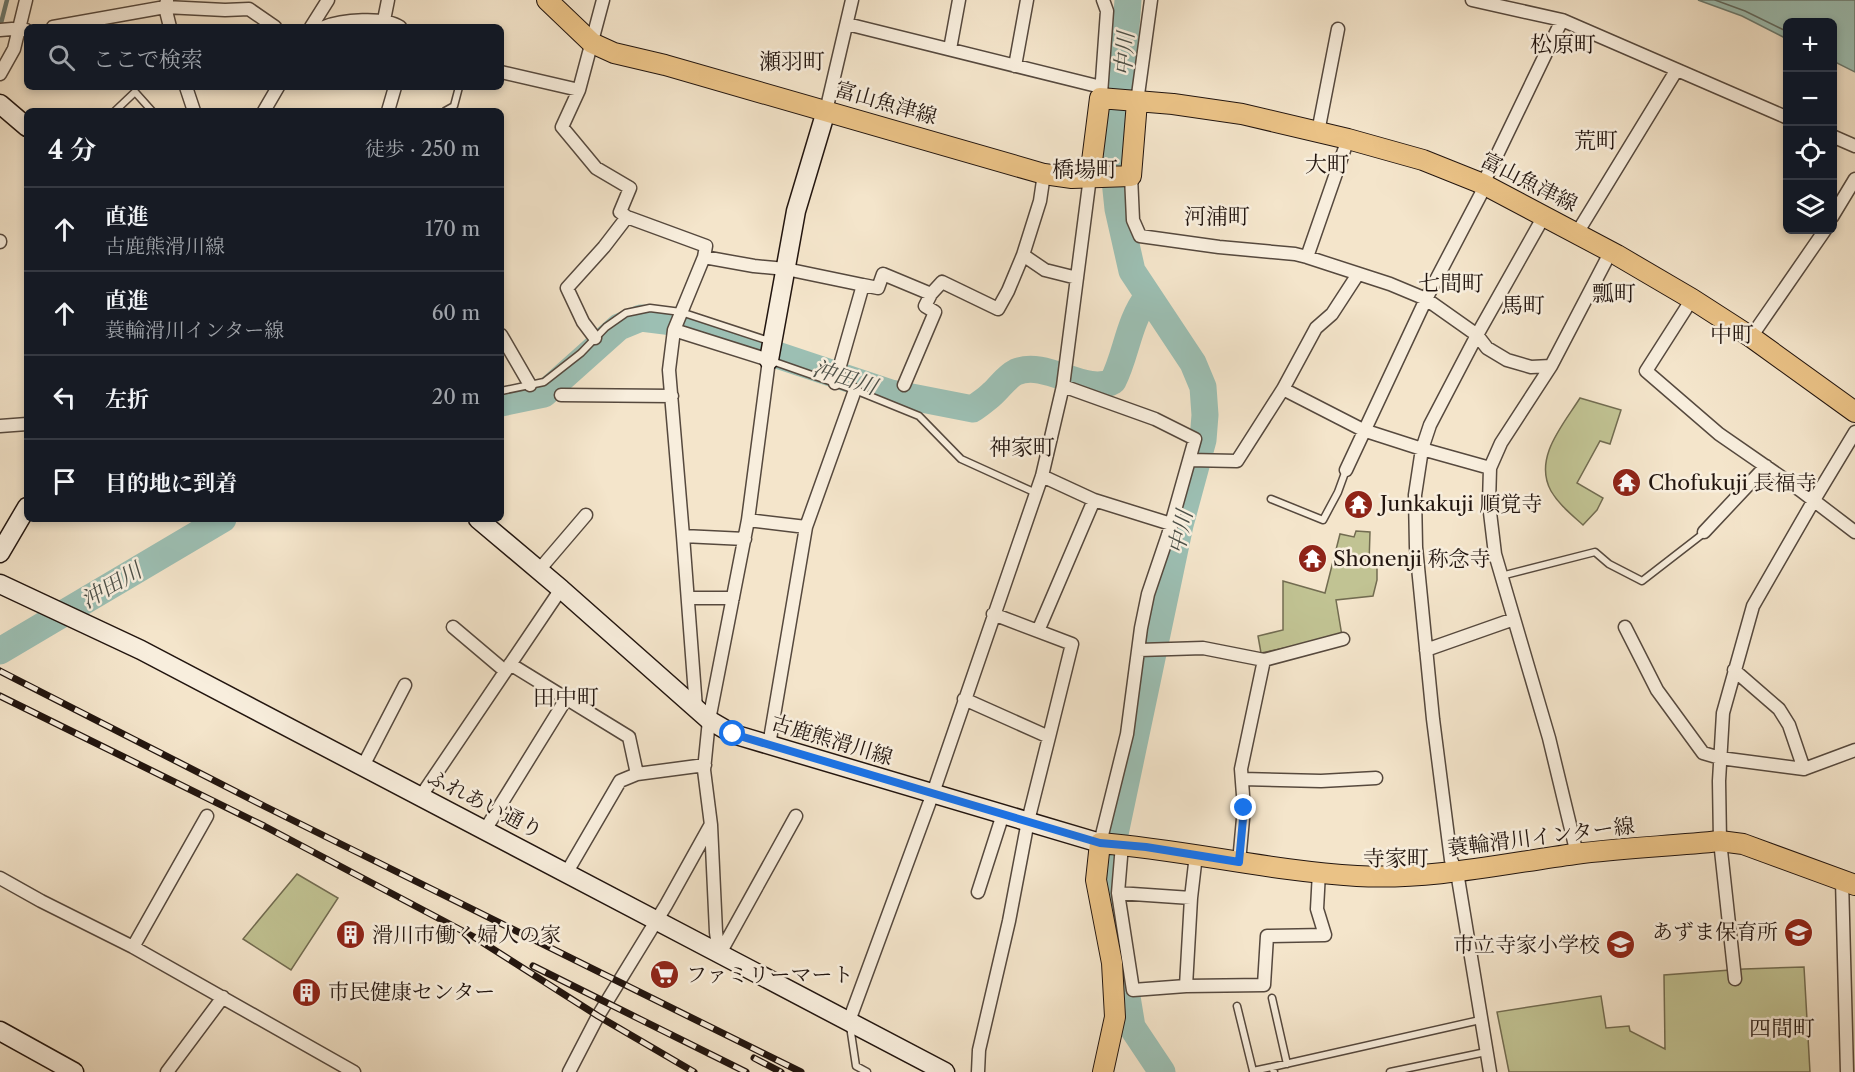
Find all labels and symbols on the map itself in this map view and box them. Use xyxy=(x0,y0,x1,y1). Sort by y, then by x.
water label: 中川 xyxy=(1109,29,1140,77)
district label: 松原町 xyxy=(1530,31,1596,58)
district label: 瀬羽町 xyxy=(759,48,825,75)
street label: 富山魚津線 xyxy=(832,76,940,129)
district label: 荒町 xyxy=(1574,127,1618,154)
street label: 富山魚津線 xyxy=(1477,147,1582,217)
district label: 大町 xyxy=(1305,151,1349,178)
district label: 橋場町 xyxy=(1052,156,1118,183)
district label: 河浦町 xyxy=(1184,203,1250,230)
district label: 七間町 xyxy=(1418,270,1484,297)
district label: 瓢町 xyxy=(1592,280,1636,307)
district label: 馬町 xyxy=(1501,292,1545,319)
district label: 中町 xyxy=(1710,321,1754,348)
water label: 沖田川 xyxy=(809,354,882,401)
district label: 神家町 xyxy=(989,434,1055,461)
temple icon: Chofukuji 長福寺 xyxy=(1611,467,1643,499)
place label: Chofukuji 長福寺 xyxy=(1648,470,1817,495)
temple icon: Junkakuji 順覚寺 xyxy=(1343,488,1375,520)
place label: Junkakuji 順覚寺 xyxy=(1377,491,1542,516)
water label: 中川 xyxy=(1163,506,1199,556)
temple icon: Shonenji 称念寺 xyxy=(1296,543,1328,575)
place label: Shonenji 称念寺 xyxy=(1333,546,1491,571)
water label: 沖田川 xyxy=(76,556,148,614)
district label: 田中町 xyxy=(533,684,599,711)
street label: 古鹿熊滑川線 xyxy=(768,709,896,770)
route start xyxy=(719,720,745,746)
street label: ふれあい通り xyxy=(423,764,547,843)
route end xyxy=(1230,794,1256,820)
street label: 蓑輪滑川インター線 xyxy=(1446,813,1636,860)
district label: 寺家町 xyxy=(1363,845,1429,872)
school or university icon: あずま保育所 xyxy=(1783,916,1815,948)
building icon: 滑川市働く婦人の家 xyxy=(335,919,367,951)
place label: あずま保育所 xyxy=(1652,919,1778,944)
place label: 滑川市働く婦人の家 xyxy=(372,922,561,947)
school or university icon: 市立寺家小学校 xyxy=(1605,929,1637,961)
place label: 市立寺家小学校 xyxy=(1453,932,1600,957)
supermarket icon: ファミリーマート xyxy=(649,959,681,991)
place label: ファミリーマート xyxy=(686,962,854,987)
building icon: 市民健康センター xyxy=(291,976,323,1008)
place label: 市民健康センター xyxy=(328,979,495,1004)
district label: 四間町 xyxy=(1749,1015,1815,1042)

